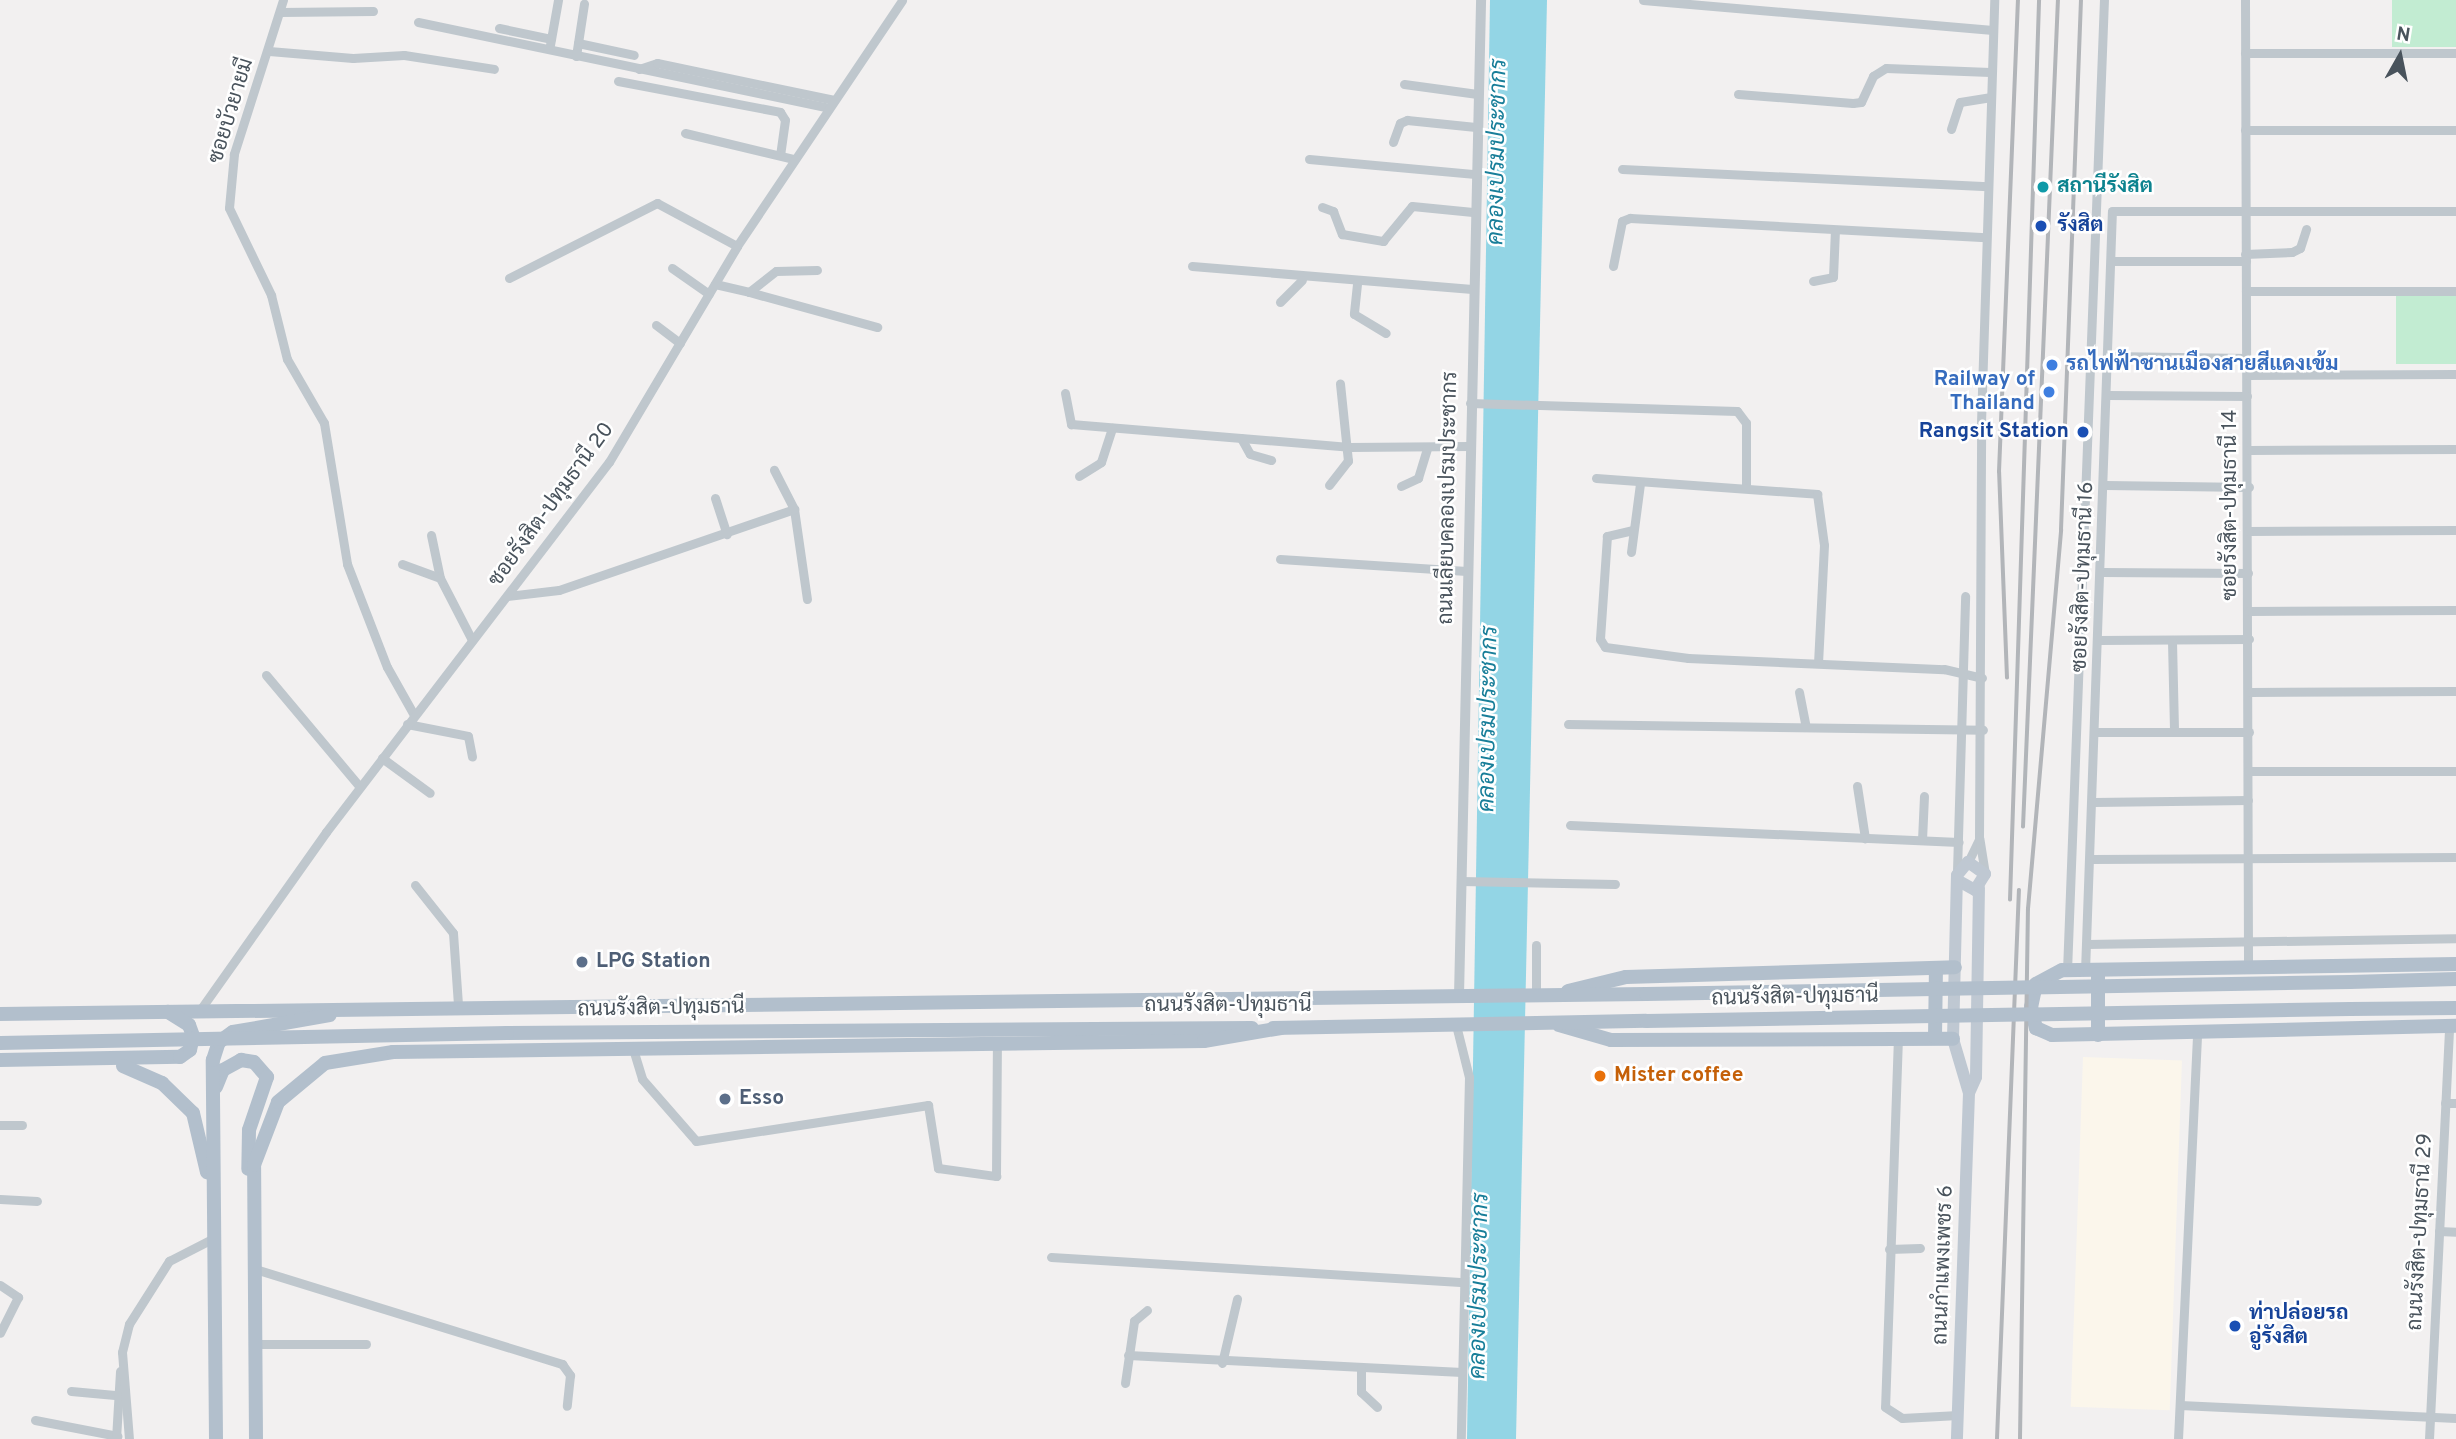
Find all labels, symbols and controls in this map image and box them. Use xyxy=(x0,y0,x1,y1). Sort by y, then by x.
north arrow xyxy=(2365,21,2435,91)
text: N xyxy=(2395,22,2412,48)
street label: ซอยบัวยายมี xyxy=(204,55,260,167)
water label: คลองเปรมประชากร xyxy=(1484,58,1514,246)
place label: สถานีรังสิต xyxy=(2057,174,2153,200)
marker: สถานีรังสิต xyxy=(2035,179,2051,195)
place label: รังสิต xyxy=(2057,213,2103,239)
marker: รังสิต xyxy=(2031,216,2051,236)
place label: รถไฟฟ้าชานเมืองสายสีแดงเข้ม xyxy=(2066,352,2339,378)
marker: รถไฟฟ้าชานเมืองสายสีแดงเข้ม xyxy=(2044,357,2060,373)
place label: Railway of Thailand xyxy=(1934,367,2035,417)
street label: ถนนเลียบคลองเปรมประชากร xyxy=(1434,371,1464,625)
marker: Railway of Thailand xyxy=(2041,384,2057,400)
street label: ซอยรังสิต-ปทุมธานี 14 xyxy=(2218,409,2244,601)
street label: ซอยรังสิต-ปทุมธานี 20 xyxy=(484,418,620,592)
place label: Rangsit Station xyxy=(1919,419,2069,445)
marker: Rangsit Station xyxy=(2075,424,2091,440)
street label: ซอยรังสิต-ปทุมธานี 16 xyxy=(2068,481,2100,673)
water label: คลองเปรมประชากร xyxy=(1475,625,1505,813)
place label: LPG Station xyxy=(596,949,711,975)
marker: LPG Station xyxy=(574,954,590,970)
street label: ถนนรังสิต-ปทุมธานี xyxy=(1711,984,1879,1012)
street label: ถนนรังสิต-ปทุมธานี xyxy=(1144,993,1312,1019)
street label: ถนนรังสิต-ปทุมธานี xyxy=(577,995,745,1023)
place label: Mister coffee xyxy=(1614,1063,1743,1089)
marker: Mister coffee xyxy=(1592,1068,1608,1084)
place label: Esso xyxy=(739,1086,784,1112)
marker: Esso xyxy=(717,1091,733,1107)
street label: ถนนรังสิต-ปทุมธานี 29 xyxy=(2403,1133,2439,1331)
street label: ถนนกำแพงเพชร 6 xyxy=(1929,1185,1959,1345)
water label: คลองเปรมประชากร xyxy=(1466,1192,1496,1380)
place label: ท่าปล่อยรถ อู่รังสิต xyxy=(2249,1301,2349,1351)
marker: ท่าปล่อยรถ อู่รังสิต xyxy=(2227,1318,2243,1334)

